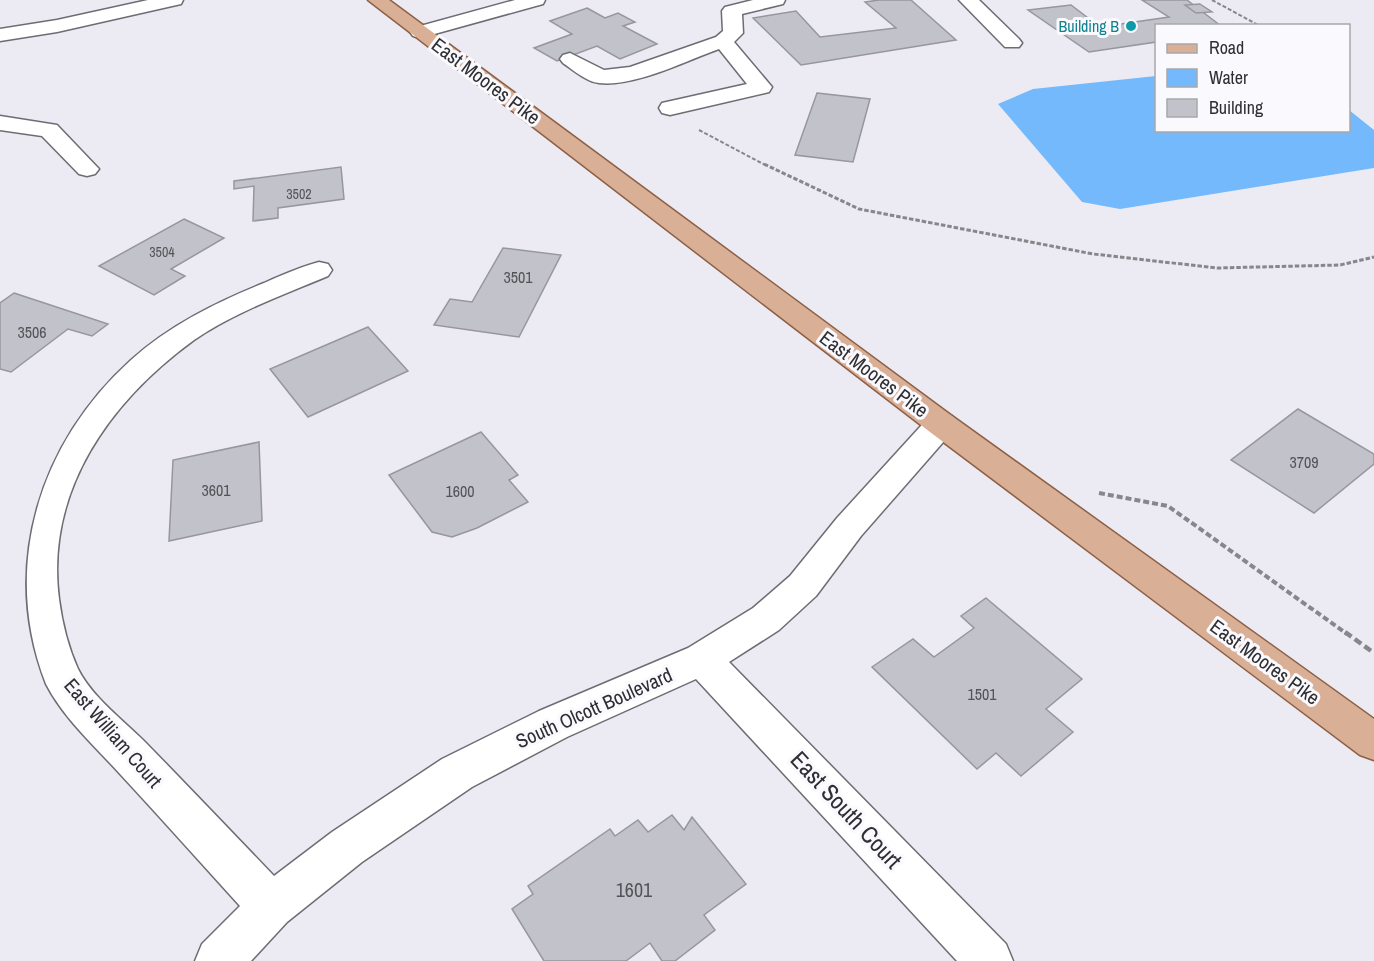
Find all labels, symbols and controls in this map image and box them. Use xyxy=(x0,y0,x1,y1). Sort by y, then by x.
place label: Building B xyxy=(1058,15,1119,37)
marker: Building B xyxy=(1124,19,1138,33)
legend xyxy=(1155,24,1350,132)
street label: East Moores Pike xyxy=(426,31,546,130)
text: Road xyxy=(1209,35,1244,60)
text: Water xyxy=(1209,65,1248,90)
text: Building xyxy=(1209,95,1264,120)
house number: 3502 xyxy=(286,185,312,203)
house number: 3504 xyxy=(149,243,175,261)
house number: 3501 xyxy=(503,266,533,288)
house number: 3506 xyxy=(17,321,47,343)
street label: East Moores Pike xyxy=(814,324,934,423)
house number: 3709 xyxy=(1289,451,1319,473)
house number: 3601 xyxy=(201,479,231,501)
house number: 1600 xyxy=(445,480,475,502)
street label: East Moores Pike xyxy=(1205,613,1326,711)
street label: South Olcott Boulevard xyxy=(511,661,676,754)
street label: East William Court xyxy=(58,672,169,793)
house number: 1501 xyxy=(967,683,997,705)
street label: East South Court xyxy=(784,744,910,875)
house number: 1601 xyxy=(616,876,652,903)

